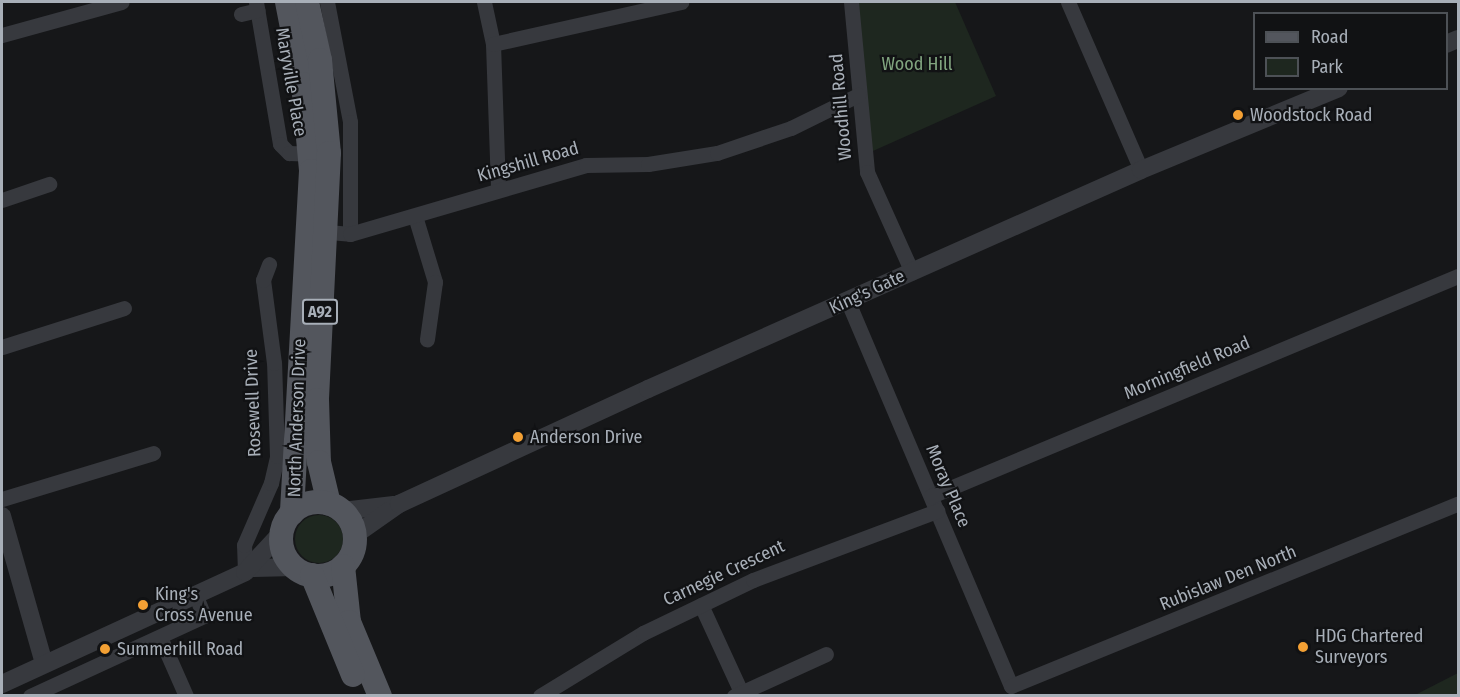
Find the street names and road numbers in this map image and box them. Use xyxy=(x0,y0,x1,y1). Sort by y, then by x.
street label: Maryville Place xyxy=(271,26,311,138)
street label: Woodhill Road xyxy=(826,53,856,161)
street label: Kingshill Road xyxy=(475,137,581,187)
street label: King's Gate xyxy=(826,265,908,319)
road number: A92 xyxy=(302,299,338,325)
street label: Morningfield Road xyxy=(1121,332,1253,404)
street label: North Anderson Drive xyxy=(283,338,311,498)
street label: Rosewell Drive xyxy=(240,349,266,457)
street label: Moray Place xyxy=(921,441,975,531)
street label: Carnegie Crescent xyxy=(660,535,788,611)
street label: Rubislaw Den North xyxy=(1156,541,1300,615)

